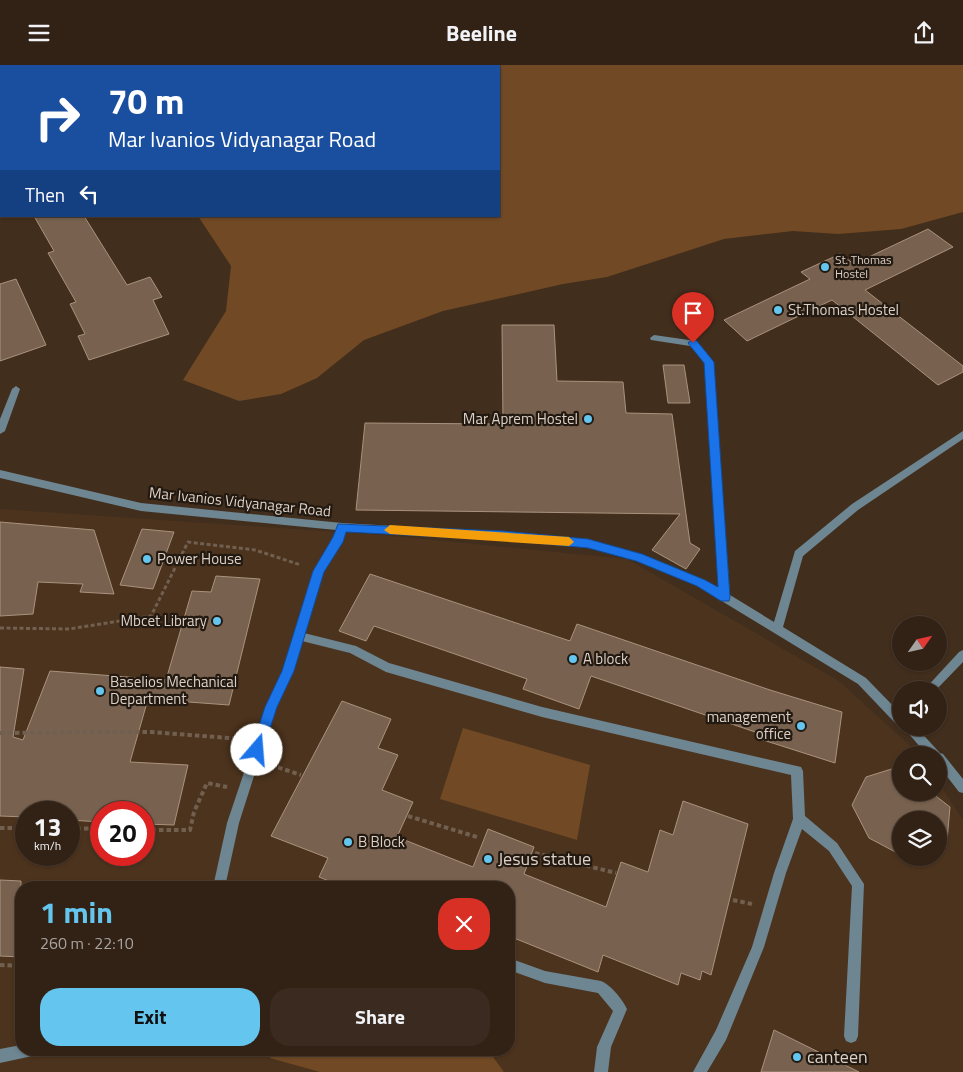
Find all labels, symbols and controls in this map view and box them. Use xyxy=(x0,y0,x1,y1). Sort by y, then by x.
text: Beeline xyxy=(446,16,517,50)
icon: menu xyxy=(25,19,53,47)
icon: share xyxy=(910,19,938,47)
text: 70 m xyxy=(108,74,184,128)
icon: right xyxy=(25,85,90,150)
text: Mar Ivanios Vidyanagar Road xyxy=(108,122,376,156)
text: Then xyxy=(25,180,65,209)
icon: left xyxy=(75,180,103,208)
place label: St. Thomas Hostel xyxy=(835,250,892,283)
marker: St. Thomas Hostel xyxy=(819,261,831,273)
pin xyxy=(672,292,714,343)
place label: St.Thomas Hostel xyxy=(788,298,899,321)
icon: arrive xyxy=(679,299,707,327)
marker: St.Thomas Hostel xyxy=(772,304,784,316)
place label: Mar Aprem Hostel xyxy=(463,407,578,430)
marker: Mar Aprem Hostel xyxy=(582,413,594,425)
street label: Mar Ivanios Vidyanagar Road xyxy=(148,481,332,522)
place label: Power House xyxy=(157,547,242,570)
marker: Power House xyxy=(141,553,153,565)
place label: Mbcet Library xyxy=(120,609,207,632)
marker: Mbcet Library xyxy=(211,615,223,627)
north arrow xyxy=(892,616,948,671)
map controls xyxy=(892,616,947,866)
place label: A block xyxy=(583,647,628,670)
marker: A block xyxy=(567,653,579,665)
place label: Baselios Mechanical Department xyxy=(110,670,237,710)
button: sound xyxy=(892,681,947,736)
marker: Baselios Mechanical Department xyxy=(94,685,106,697)
place label: management office xyxy=(707,705,792,745)
marker: management office xyxy=(795,720,807,732)
position arrow xyxy=(230,723,282,775)
button: search xyxy=(892,746,947,801)
speed limit sign: 20 xyxy=(90,801,155,866)
text: 13 xyxy=(33,808,62,846)
button: layers xyxy=(892,811,947,866)
place label: B Block xyxy=(358,830,405,853)
text: km/h xyxy=(34,836,61,855)
marker: B Block xyxy=(342,836,354,848)
place label: Jesus statue xyxy=(498,845,591,872)
marker: Jesus statue xyxy=(482,853,494,865)
text: 1 min xyxy=(40,889,113,935)
button: close xyxy=(438,898,490,950)
text: 260 m · 22:10 xyxy=(40,931,134,955)
button: Exit xyxy=(40,988,260,1046)
button: Share xyxy=(270,988,490,1046)
place label: canteen xyxy=(807,1043,868,1070)
marker: canteen xyxy=(791,1051,803,1063)

